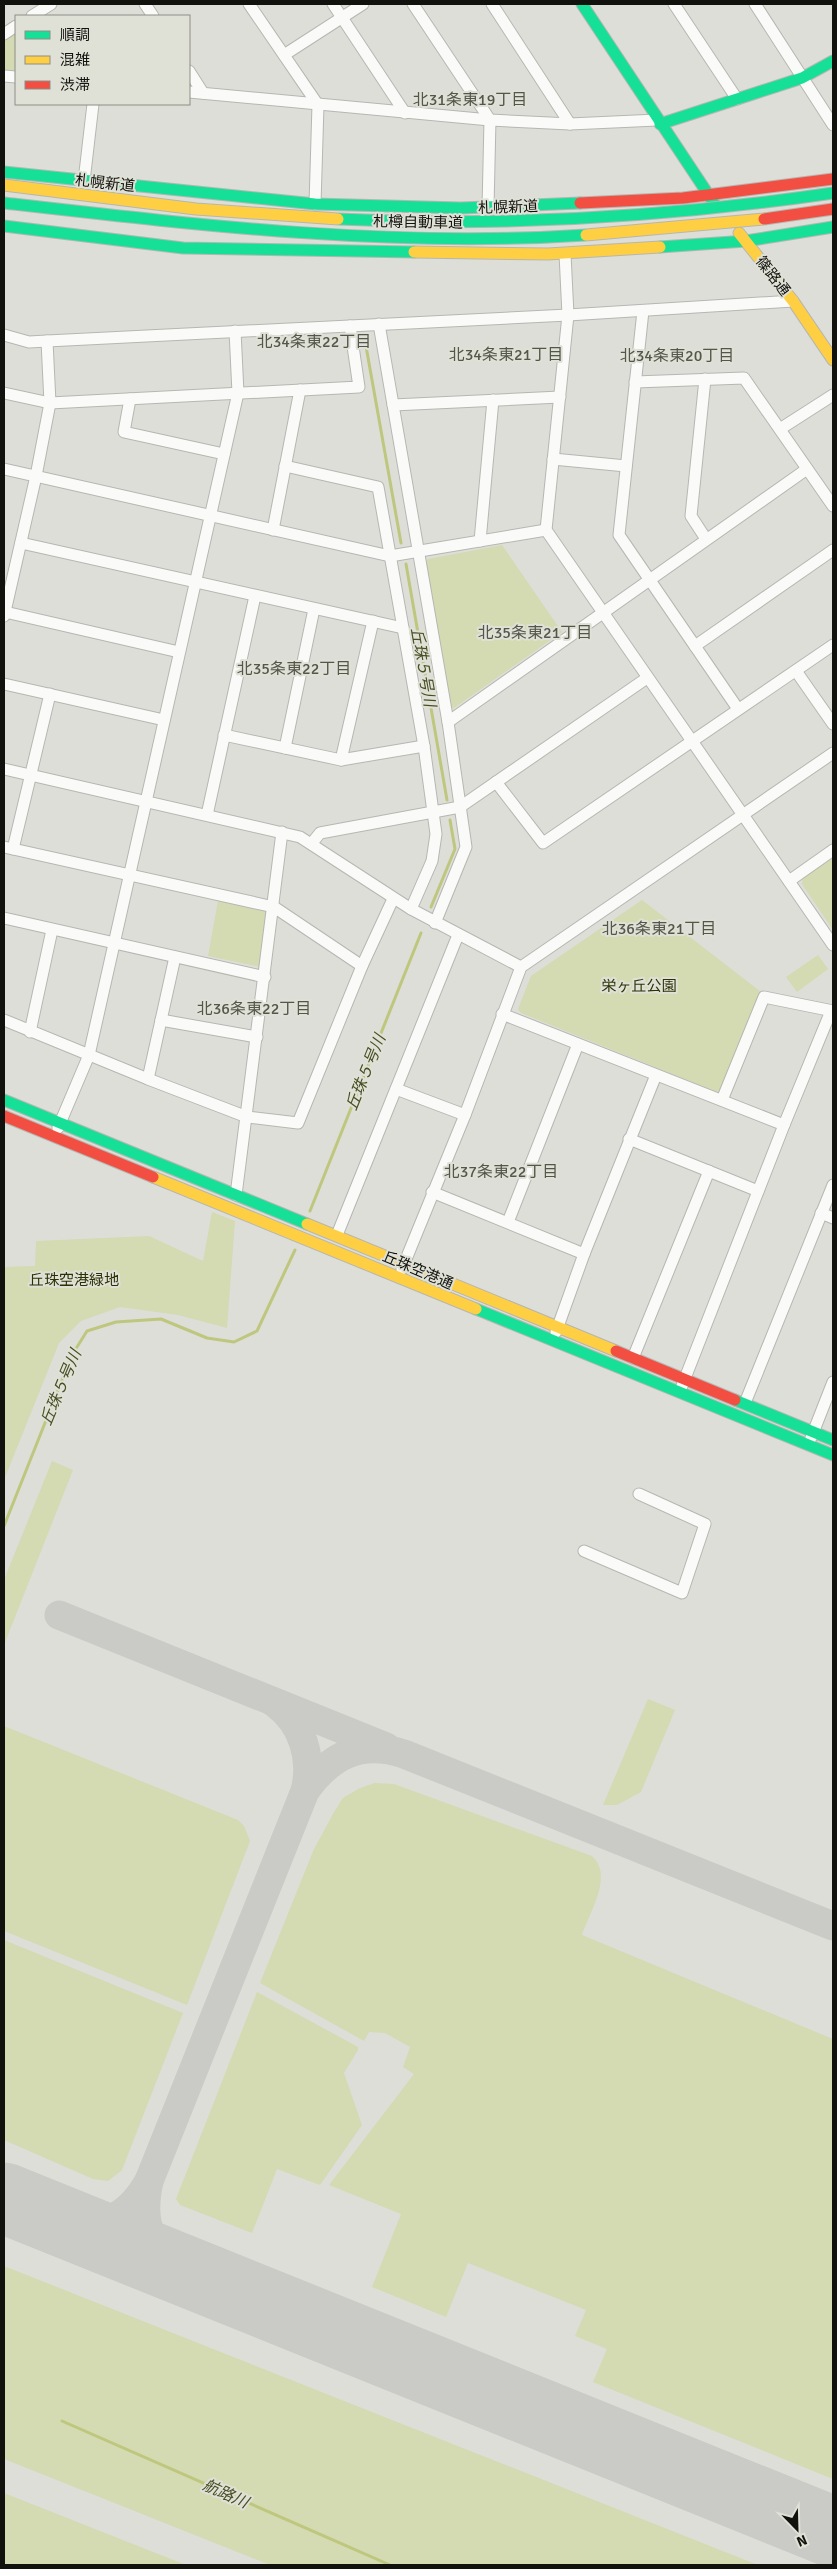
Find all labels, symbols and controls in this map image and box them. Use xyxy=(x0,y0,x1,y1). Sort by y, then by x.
legend xyxy=(15,15,190,105)
text: 順調 xyxy=(60,26,90,44)
text: 混雑 xyxy=(60,51,90,69)
text: 渋滞 xyxy=(60,76,90,94)
district label: 北31条東19丁目 xyxy=(413,90,527,110)
street label: 札幌新道 xyxy=(74,171,136,195)
street label: 札幌新道 xyxy=(478,197,538,217)
street label: 札樽自動車道 xyxy=(373,212,463,232)
street label: 篠路通 xyxy=(752,253,794,299)
district label: 北34条東22丁目 xyxy=(257,332,371,352)
district label: 北34条東21丁目 xyxy=(449,345,563,365)
district label: 北34条東20丁目 xyxy=(620,346,734,366)
district label: 北35条東21丁目 xyxy=(478,623,592,643)
water label: 丘珠５号川 xyxy=(406,626,440,710)
district label: 北35条東22丁目 xyxy=(237,659,351,679)
district label: 北36条東21丁目 xyxy=(602,919,716,939)
park label: 栄ヶ丘公園 xyxy=(601,977,677,995)
district label: 北36条東22丁目 xyxy=(197,999,311,1019)
water label: 丘珠５号川 xyxy=(342,1030,391,1113)
district label: 北37条東22丁目 xyxy=(444,1162,558,1182)
street label: 丘珠空港通 xyxy=(380,1247,456,1293)
park label: 丘珠空港緑地 xyxy=(29,1271,119,1289)
water label: 丘珠５号川 xyxy=(36,1345,87,1428)
water label: 航路川 xyxy=(200,2475,253,2514)
north arrow xyxy=(772,2504,822,2554)
text: N xyxy=(794,2531,810,2550)

